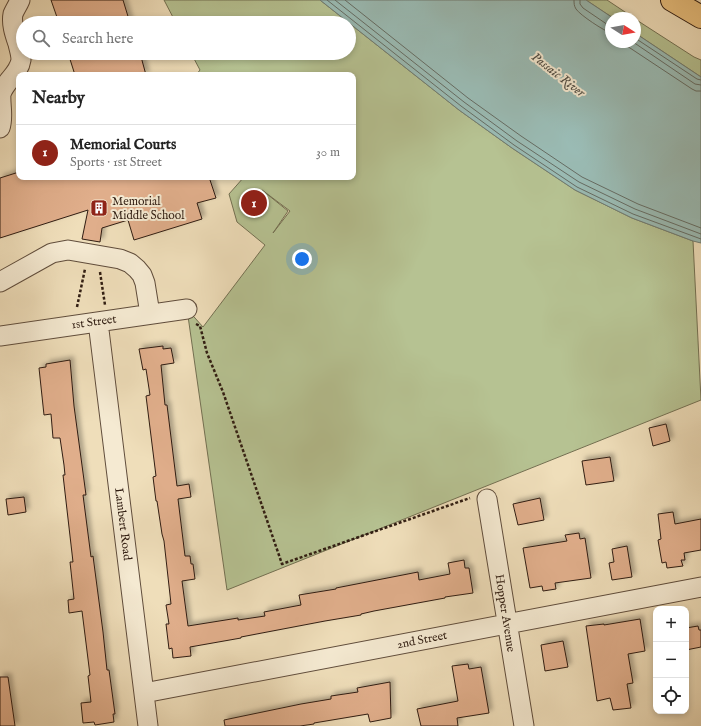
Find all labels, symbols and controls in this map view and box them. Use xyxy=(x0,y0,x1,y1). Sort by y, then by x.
north arrow xyxy=(605,12,641,48)
search box xyxy=(16,16,356,60)
icon: search xyxy=(30,27,52,49)
text: Search here xyxy=(62,29,133,48)
water label: Passaic River xyxy=(528,49,589,102)
text: Nearby xyxy=(32,88,85,109)
text: Memorial Courts xyxy=(70,135,176,154)
text: 1 xyxy=(43,144,47,161)
text: 30 m xyxy=(316,144,340,161)
text: Sports · 1st Street xyxy=(70,154,162,171)
pin: 1 xyxy=(241,188,267,218)
place label: Memorial Middle School xyxy=(112,194,185,223)
building icon: Memorial Middle School xyxy=(89,198,109,218)
your location xyxy=(292,249,312,269)
street label: 1st Street xyxy=(71,311,117,333)
street label: Lambert Road xyxy=(111,487,135,562)
street label: Hopper Avenue xyxy=(490,573,519,654)
map controls xyxy=(653,606,689,714)
button: + xyxy=(653,606,689,642)
street label: 2nd Street xyxy=(396,628,448,652)
button: − xyxy=(653,642,689,678)
button: locate xyxy=(653,678,689,714)

